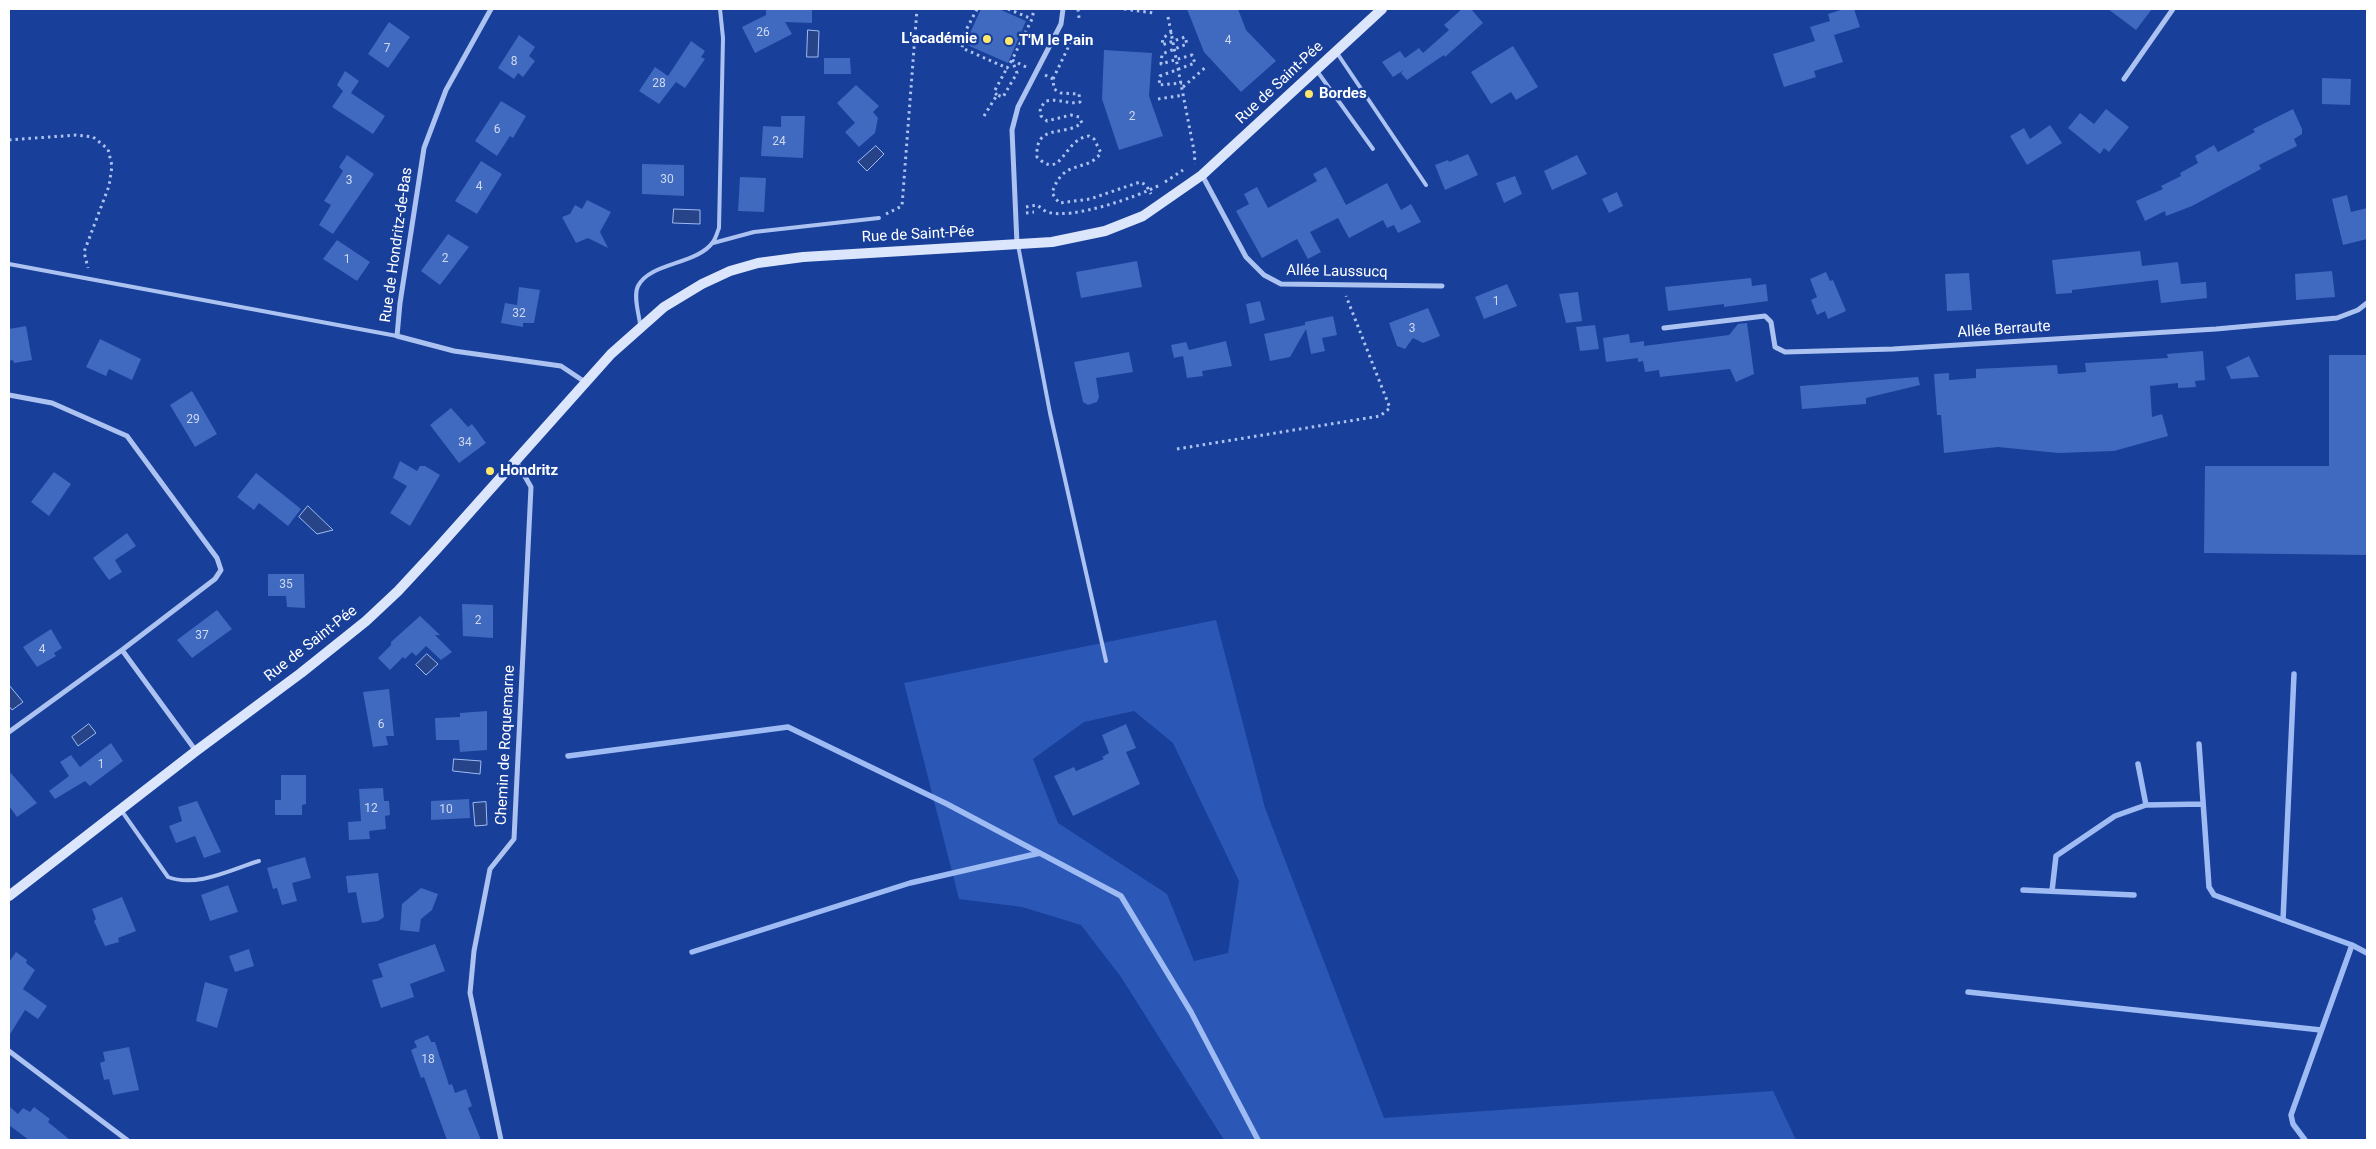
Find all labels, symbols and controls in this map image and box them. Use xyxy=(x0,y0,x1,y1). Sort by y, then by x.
house number: 26 xyxy=(756,26,770,40)
place label: L'académie xyxy=(901,30,977,48)
place label: T'M le Pain xyxy=(1019,32,1093,50)
marker: L'académie xyxy=(981,33,993,45)
house number: 4 xyxy=(1225,34,1231,48)
marker: T'M le Pain xyxy=(1003,35,1015,47)
street label: Rue de Saint-Pée xyxy=(1233,38,1327,128)
house number: 7 xyxy=(384,42,390,56)
house number: 8 xyxy=(511,55,517,69)
house number: 28 xyxy=(652,77,666,91)
place label: Bordes xyxy=(1319,85,1367,103)
marker: Bordes xyxy=(1303,88,1315,100)
house number: 2 xyxy=(1129,110,1135,124)
house number: 6 xyxy=(494,123,500,137)
house number: 24 xyxy=(772,135,786,149)
street label: Rue de Hondritz-de-Bas xyxy=(377,166,417,324)
house number: 30 xyxy=(660,173,674,187)
house number: 3 xyxy=(346,174,352,188)
house number: 4 xyxy=(476,180,482,194)
street label: Rue de Saint-Pée xyxy=(861,223,975,247)
house number: 2 xyxy=(442,252,448,266)
house number: 1 xyxy=(344,253,350,267)
street label: Allée Laussucq xyxy=(1286,262,1388,282)
house number: 1 xyxy=(1493,295,1499,309)
house number: 32 xyxy=(512,307,526,321)
street label: Allée Berraute xyxy=(1957,318,2051,342)
house number: 3 xyxy=(1409,322,1415,336)
house number: 29 xyxy=(186,413,200,427)
house number: 34 xyxy=(458,436,472,450)
place label: Hondritz xyxy=(500,462,558,480)
marker: Hondritz xyxy=(484,465,496,477)
house number: 35 xyxy=(279,578,293,592)
street label: Rue de Saint-Pée xyxy=(261,602,361,686)
house number: 2 xyxy=(475,614,481,628)
house number: 37 xyxy=(195,629,209,643)
house number: 4 xyxy=(39,643,45,657)
street label: Chemin de Roquemarne xyxy=(493,665,519,825)
house number: 6 xyxy=(378,718,384,732)
house number: 1 xyxy=(98,758,104,772)
house number: 12 xyxy=(364,802,378,816)
house number: 10 xyxy=(439,803,453,817)
house number: 18 xyxy=(421,1053,435,1067)

